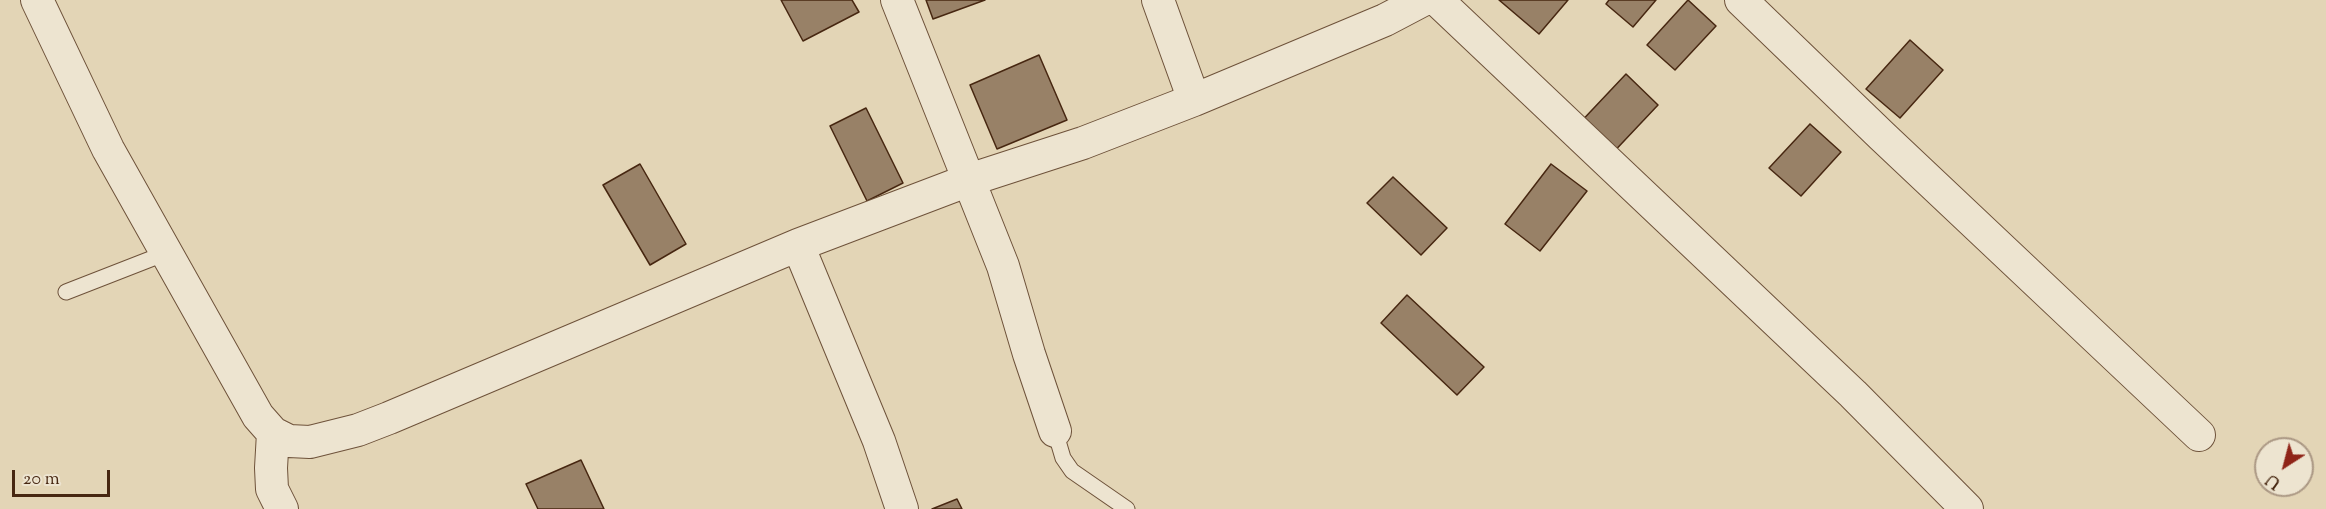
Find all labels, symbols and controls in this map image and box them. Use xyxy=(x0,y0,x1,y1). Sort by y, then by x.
north arrow xyxy=(2254,437,2314,497)
scale bar xyxy=(15,458,112,496)
text: 20 m xyxy=(23,467,60,493)
text: U xyxy=(2262,467,2286,493)

